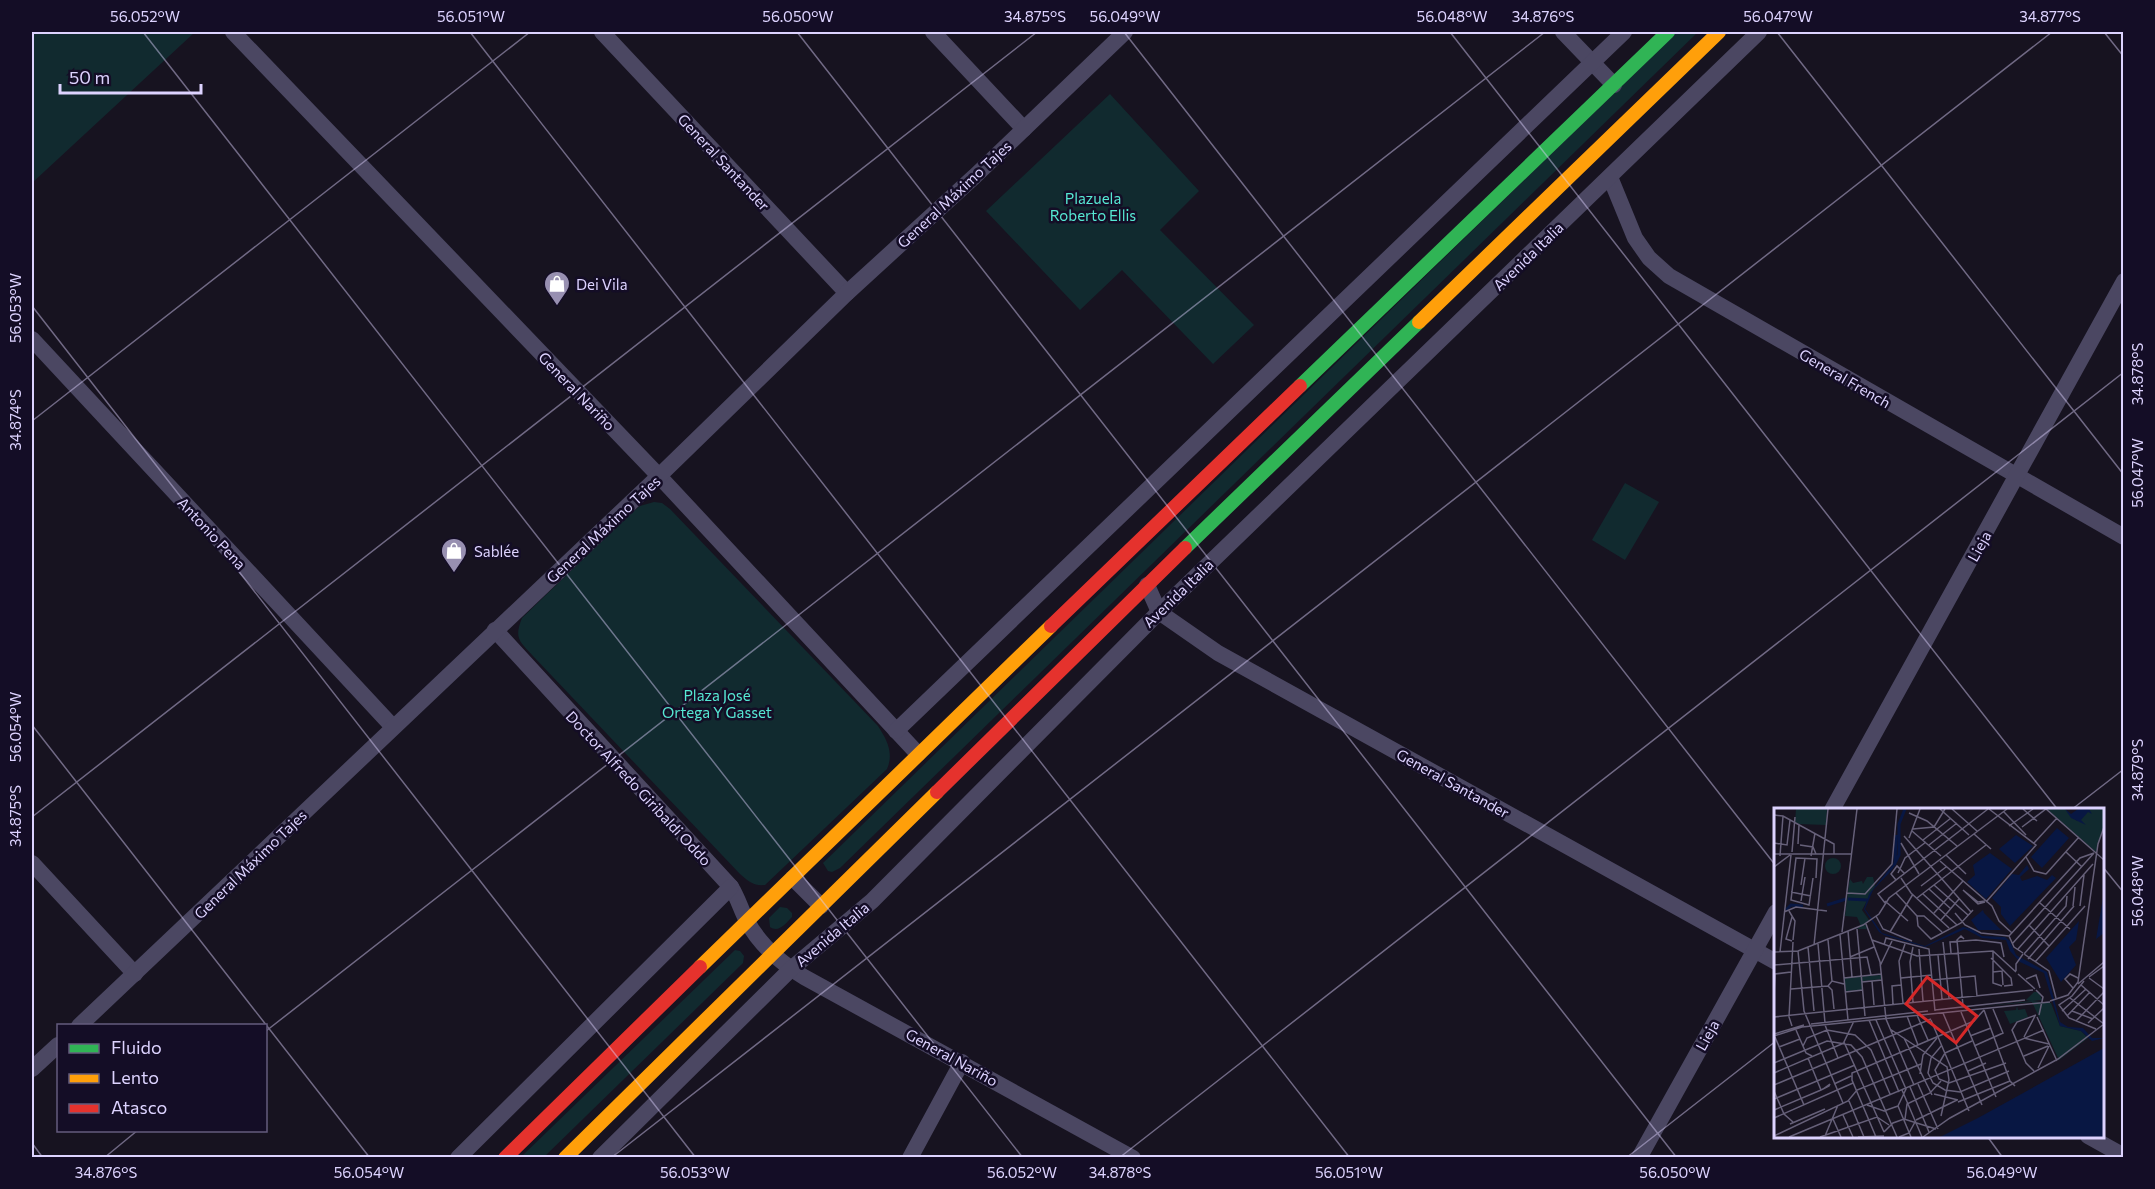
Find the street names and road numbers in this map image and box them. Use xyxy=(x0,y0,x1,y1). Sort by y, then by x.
street label: General Santander xyxy=(674,110,774,214)
street label: General Máximo Tajes xyxy=(893,136,1015,251)
street label: Avenida Italia xyxy=(1489,218,1567,294)
street label: General French xyxy=(1796,345,1894,411)
street label: General Nariño xyxy=(535,348,619,434)
street label: General Máximo Tajes xyxy=(542,471,664,586)
street label: Antonio Pena xyxy=(174,493,250,573)
street label: Lieja xyxy=(1963,528,1995,564)
street label: Avenida Italia xyxy=(1139,555,1217,631)
street label: Doctor Alfredo Giribaldi Oddo xyxy=(563,707,715,869)
street label: General Santander xyxy=(1393,745,1513,821)
street label: General Máximo Tajes xyxy=(190,806,310,922)
street label: Avenida Italia xyxy=(791,898,873,970)
street label: Lieja xyxy=(1691,1017,1723,1053)
street label: General Nariño xyxy=(903,1024,1001,1090)

